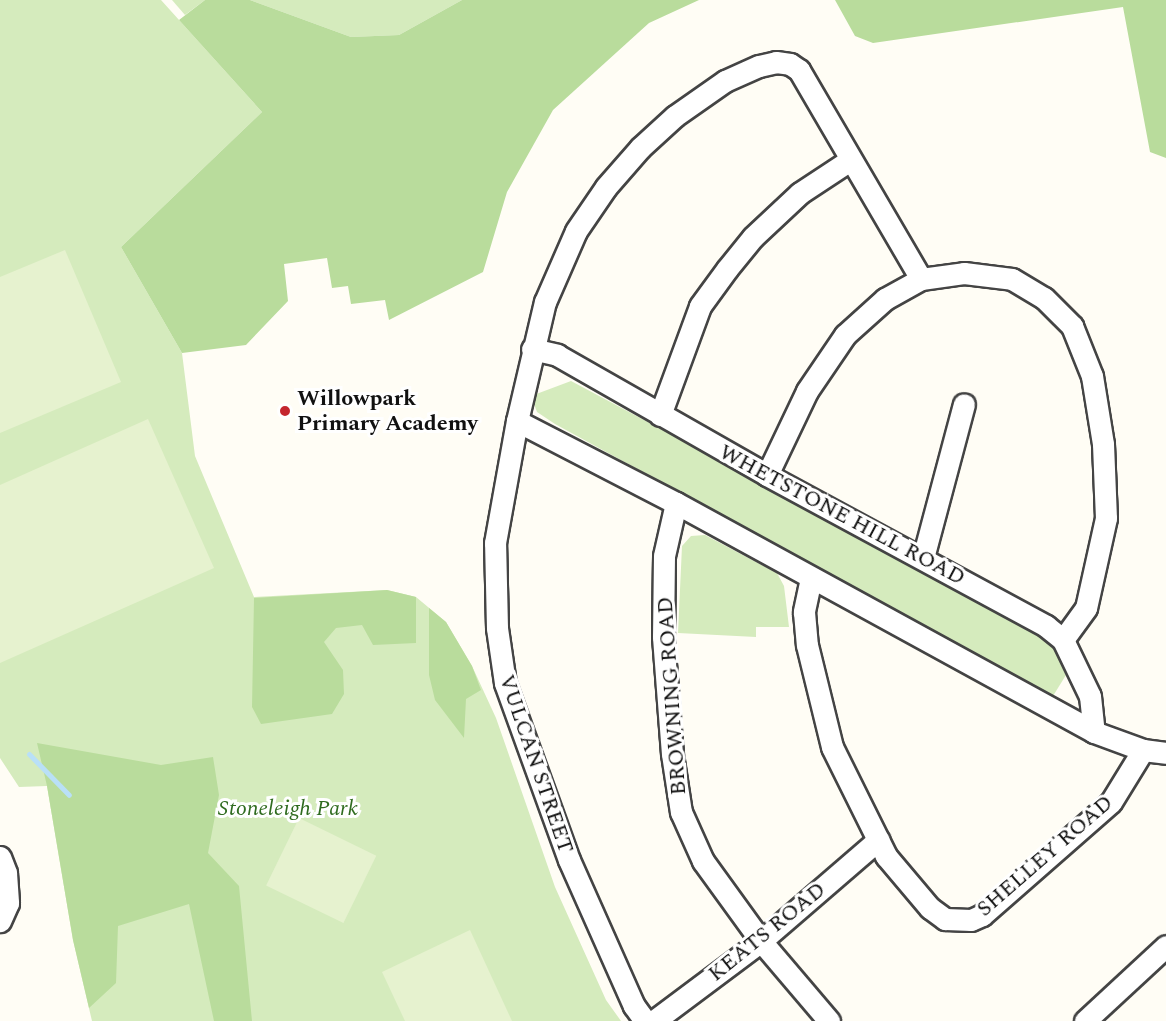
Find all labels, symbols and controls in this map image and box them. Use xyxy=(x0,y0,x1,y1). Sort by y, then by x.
place label: Willowpark Primary Academy xyxy=(297,385,478,436)
marker: Willowpark Primary Academy xyxy=(278,404,292,418)
street label: WHETSTONE HILL ROAD xyxy=(715,439,969,591)
street label: BROWNING ROAD xyxy=(652,596,692,796)
street label: VULCAN STREET xyxy=(493,671,579,857)
street label: SHELLEY ROAD xyxy=(972,790,1118,922)
park label: Stoneleigh Park xyxy=(218,796,358,822)
street label: KEATS ROAD xyxy=(703,877,831,987)

